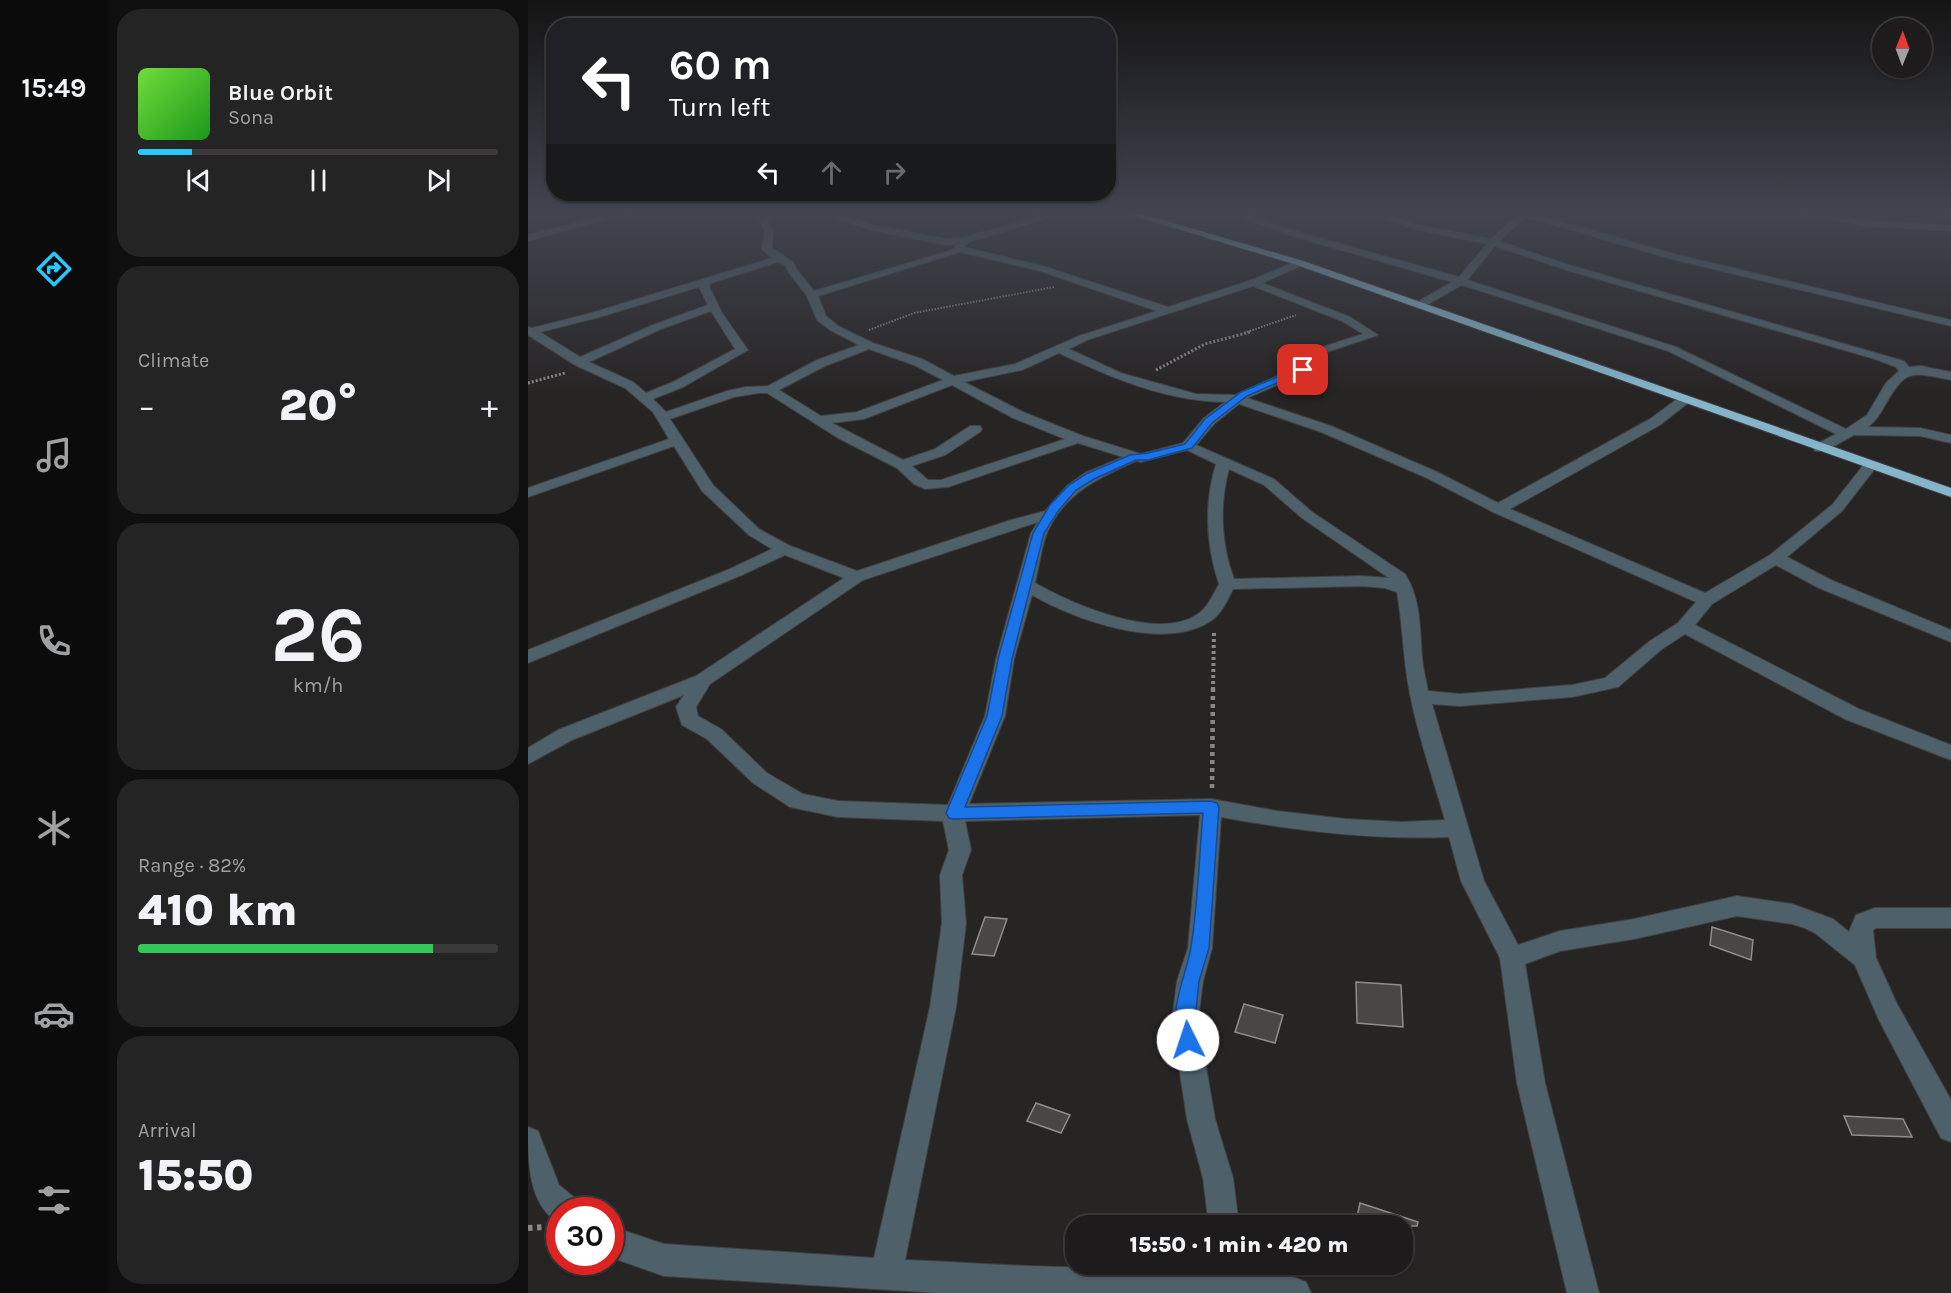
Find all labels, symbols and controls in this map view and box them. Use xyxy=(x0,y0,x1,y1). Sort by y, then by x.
north arrow xyxy=(1872,18,1932,78)
map controls xyxy=(1872,18,1932,78)
text: 60 m xyxy=(669,40,772,90)
icon: left xyxy=(570,42,648,120)
text: 15:49 xyxy=(21,72,87,104)
text: Blue Orbit xyxy=(228,80,333,106)
text: Turn left xyxy=(669,91,770,123)
text: Sona xyxy=(228,106,274,129)
icon: left xyxy=(752,156,785,189)
icon: ahead xyxy=(815,156,848,189)
icon: right xyxy=(878,156,911,189)
icon: previous xyxy=(182,164,215,197)
icon: pause xyxy=(302,164,335,197)
icon: next xyxy=(422,164,455,197)
icon: directions xyxy=(33,248,75,290)
pin xyxy=(1277,344,1328,395)
text: Climate xyxy=(138,349,209,372)
icon: arrive xyxy=(1286,353,1319,386)
text: 20° xyxy=(279,379,357,431)
text: − xyxy=(138,387,155,425)
text: + xyxy=(481,387,498,425)
icon: music xyxy=(33,434,75,476)
text: 26 xyxy=(271,589,365,681)
icon: phone xyxy=(33,620,75,662)
text: km/h xyxy=(293,674,343,697)
icon: climate xyxy=(33,807,75,849)
text: Range · 82% xyxy=(138,854,246,877)
text: 410 km xyxy=(138,884,298,936)
icon: car xyxy=(33,993,75,1035)
position arrow xyxy=(1156,1008,1220,1072)
text: Arrival xyxy=(138,1119,197,1142)
text: 15:50 xyxy=(138,1149,254,1201)
icon: filters xyxy=(33,1179,75,1221)
speed limit sign: 30 xyxy=(546,1197,624,1275)
text: 15:50 · 1 min · 420 m xyxy=(1130,1232,1348,1258)

